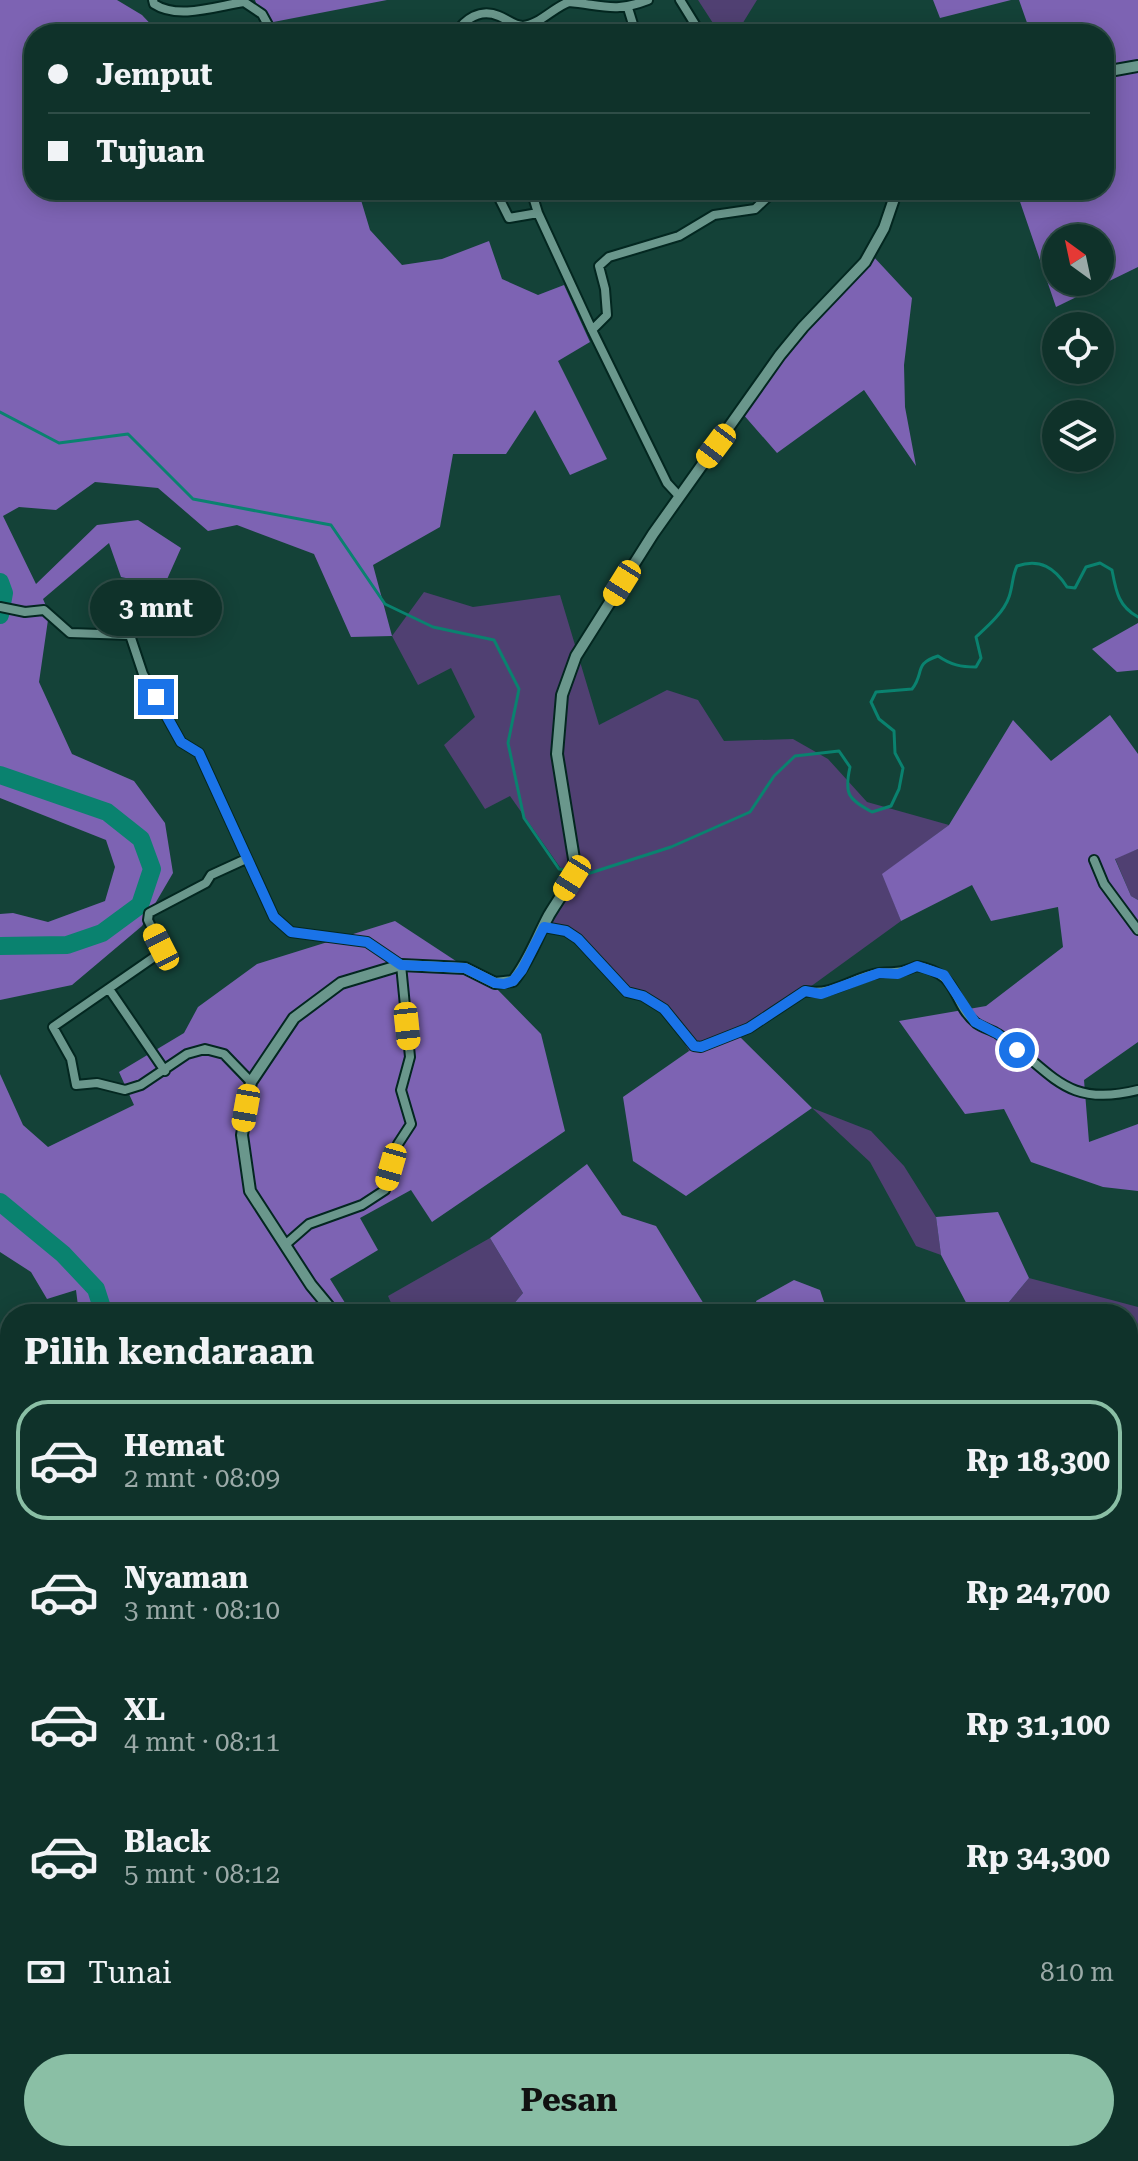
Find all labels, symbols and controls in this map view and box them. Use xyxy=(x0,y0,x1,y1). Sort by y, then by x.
text: Jemput xyxy=(96,57,212,92)
text: Tujuan xyxy=(96,134,205,169)
north arrow xyxy=(1042,224,1114,296)
map controls xyxy=(1042,224,1114,472)
button: locate xyxy=(1042,312,1114,384)
button: layers xyxy=(1042,400,1114,472)
car xyxy=(692,420,740,472)
car xyxy=(599,556,645,610)
callout: 3 mnt xyxy=(90,581,222,637)
text: 3 mnt xyxy=(119,593,193,623)
route end xyxy=(138,679,174,715)
car xyxy=(549,851,595,905)
car xyxy=(139,920,183,974)
car xyxy=(393,1001,421,1051)
route start xyxy=(999,1032,1035,1068)
car xyxy=(230,1082,262,1134)
car xyxy=(373,1141,409,1193)
text: Pilih kendaraan xyxy=(24,1331,314,1373)
icon: car xyxy=(28,1424,100,1496)
text: Hemat xyxy=(124,1428,225,1463)
text: Rp 18,300 xyxy=(966,1443,1110,1478)
text: 2 mnt · 08:09 xyxy=(124,1463,280,1493)
icon: car xyxy=(28,1556,100,1628)
text: Nyaman xyxy=(124,1560,249,1595)
text: Rp 24,700 xyxy=(966,1575,1110,1610)
text: 3 mnt · 08:10 xyxy=(124,1595,280,1625)
icon: car xyxy=(28,1688,100,1760)
text: XL xyxy=(124,1692,165,1727)
text: Rp 31,100 xyxy=(966,1707,1110,1742)
text: 4 mnt · 08:11 xyxy=(124,1727,280,1757)
icon: car xyxy=(28,1820,100,1892)
text: Black xyxy=(124,1824,211,1859)
text: Rp 34,300 xyxy=(966,1839,1110,1874)
text: 5 mnt · 08:12 xyxy=(124,1859,280,1889)
icon: cash xyxy=(24,1950,68,1994)
text: Tunai xyxy=(88,1955,172,1990)
text: 810 m xyxy=(1040,1957,1114,1987)
button: Pesan xyxy=(24,2054,1114,2146)

